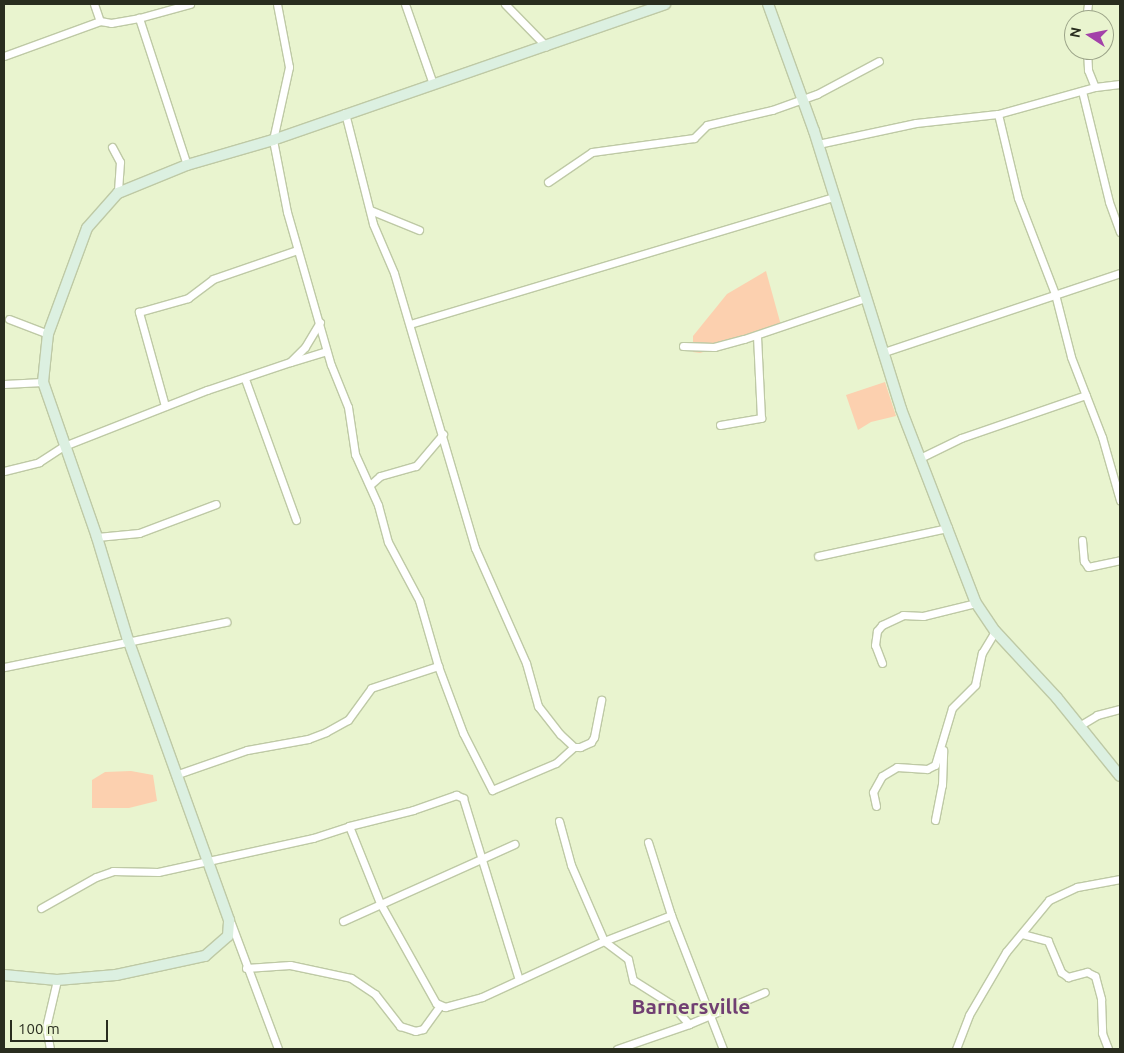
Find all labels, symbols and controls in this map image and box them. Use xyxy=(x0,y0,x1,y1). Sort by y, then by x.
north arrow xyxy=(1064,10,1114,60)
text: N xyxy=(1066,26,1084,39)
district label: Barnersville xyxy=(632,993,750,1019)
scale bar xyxy=(12,1010,110,1042)
text: 100 m xyxy=(18,1020,60,1037)

